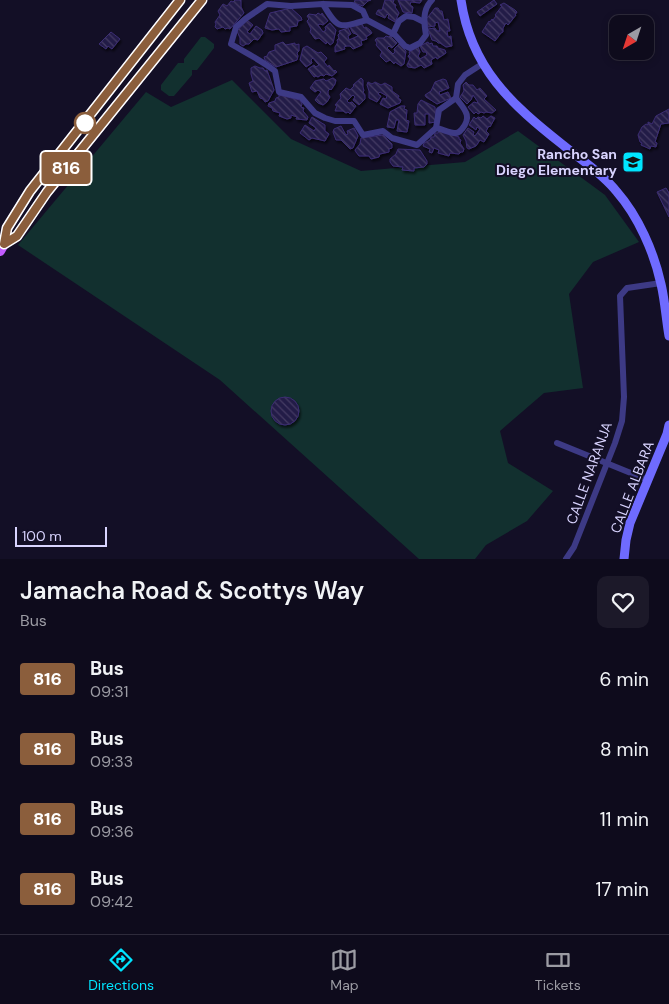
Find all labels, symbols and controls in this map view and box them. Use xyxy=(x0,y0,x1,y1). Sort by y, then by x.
north arrow xyxy=(609,15,654,60)
map controls xyxy=(609,15,654,60)
unlabelled marker xyxy=(74,112,96,134)
place label: Rancho San Diego Elementary xyxy=(496,145,618,179)
school or university icon: Rancho San Diego Elementary xyxy=(621,150,645,174)
line badge: 816 xyxy=(37,152,95,184)
text: 816 xyxy=(52,156,81,180)
street label: CALLE NARANJA xyxy=(562,419,616,527)
street label: CALLE ALBARA xyxy=(606,438,658,536)
scale bar xyxy=(15,524,108,547)
text: 100 m xyxy=(22,527,62,545)
text: Jamacha Road & Scottys Way xyxy=(20,575,364,606)
button: heart xyxy=(597,576,649,628)
text: Bus xyxy=(20,610,47,631)
text: Bus xyxy=(90,656,124,681)
text: 816 xyxy=(33,667,62,691)
text: 6 min xyxy=(600,667,649,692)
text: 09:31 xyxy=(90,681,128,702)
text: Bus xyxy=(90,726,124,751)
text: 816 xyxy=(33,737,62,761)
text: 8 min xyxy=(600,737,649,762)
text: 09:33 xyxy=(90,751,133,772)
text: Bus xyxy=(90,796,124,821)
text: 816 xyxy=(33,807,62,831)
text: 11 min xyxy=(600,807,649,832)
text: 09:36 xyxy=(90,821,134,842)
text: Bus xyxy=(90,866,124,891)
text: 816 xyxy=(33,877,62,901)
text: 17 min xyxy=(595,877,649,902)
text: 09:42 xyxy=(90,891,133,912)
tab: Directions xyxy=(88,946,154,994)
tab: Map xyxy=(330,946,359,994)
tab: Tickets xyxy=(535,946,581,994)

